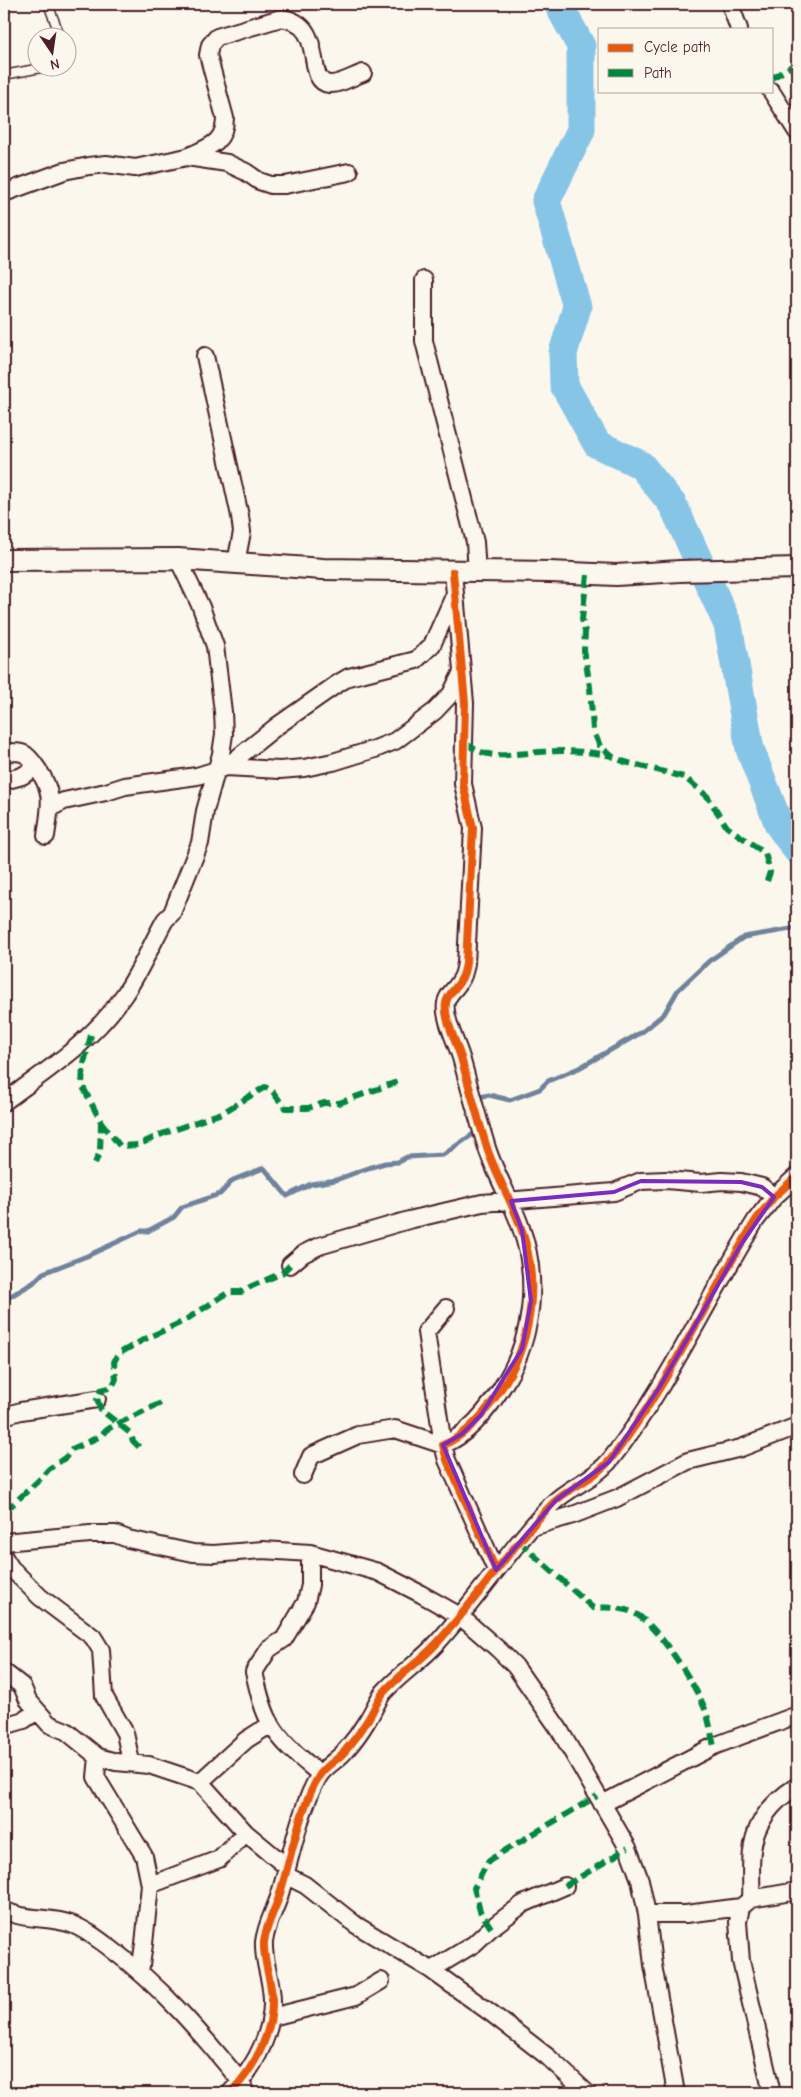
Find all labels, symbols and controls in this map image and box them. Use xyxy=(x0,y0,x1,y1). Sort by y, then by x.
north arrow xyxy=(28,28,78,78)
legend xyxy=(598,28,774,92)
text: Cycle path xyxy=(644,38,711,56)
text: N xyxy=(48,55,61,73)
text: Path xyxy=(644,64,672,82)

